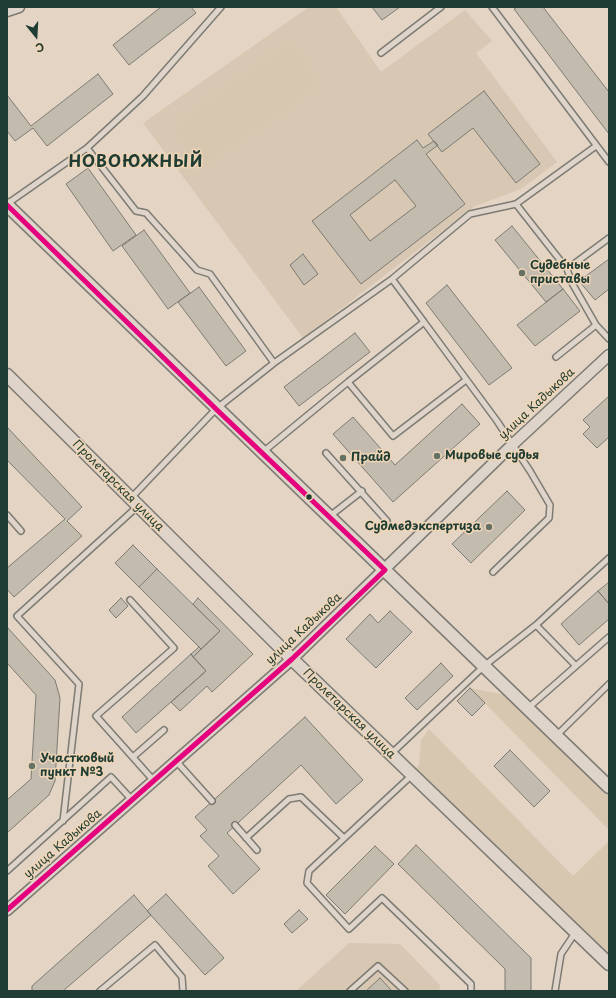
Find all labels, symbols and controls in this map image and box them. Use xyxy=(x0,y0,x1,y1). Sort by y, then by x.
north arrow xyxy=(16,16,56,56)
text: С xyxy=(33,39,46,57)
district label: НОВОЮЖНЫЙ xyxy=(69,153,203,173)
place label: Судебные приставы xyxy=(530,259,590,287)
marker: Судебные приставы xyxy=(517,268,527,278)
street label: улица Кадыкова xyxy=(496,365,578,443)
street label: Пролетарская улица xyxy=(69,437,167,535)
place label: Мировые судья xyxy=(445,449,539,463)
place label: Прайд xyxy=(351,451,391,465)
marker: Мировые судья xyxy=(432,451,442,461)
marker: Прайд xyxy=(338,453,348,463)
unlabelled marker xyxy=(304,492,314,502)
place label: Судмедэкспертиза xyxy=(365,520,481,534)
marker: Судмедэкспертиза xyxy=(484,522,494,532)
street label: улица Кадыкова xyxy=(263,590,345,668)
street label: Пролетарская улица xyxy=(300,666,398,762)
place label: Участковый пункт №3 xyxy=(40,752,114,780)
marker: Участковый пункт №3 xyxy=(27,761,37,771)
street label: улица Кадыкова xyxy=(21,806,105,882)

